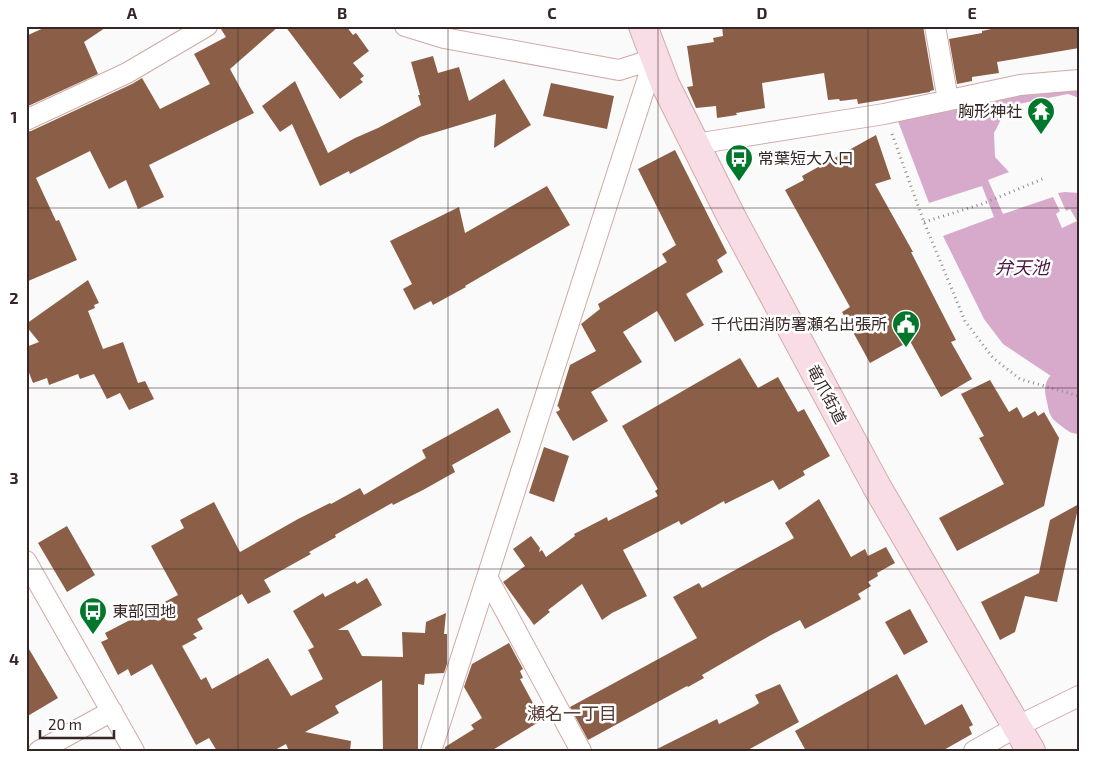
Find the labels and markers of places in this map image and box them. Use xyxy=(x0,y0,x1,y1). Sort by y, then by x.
temple icon: 胸形神社 xyxy=(1026,96,1056,135)
place label: 胸形神社 xyxy=(958,101,1022,120)
bus stop icon: 常葉短大入口 xyxy=(724,143,754,182)
place label: 常葉短大入口 xyxy=(758,148,854,167)
public building icon: 千代田消防署瀬名出張所 xyxy=(891,309,921,348)
place label: 千代田消防署瀬名出張所 xyxy=(711,314,887,333)
bus stop icon: 東部団地 xyxy=(78,596,108,635)
place label: 東部団地 xyxy=(112,601,176,620)

